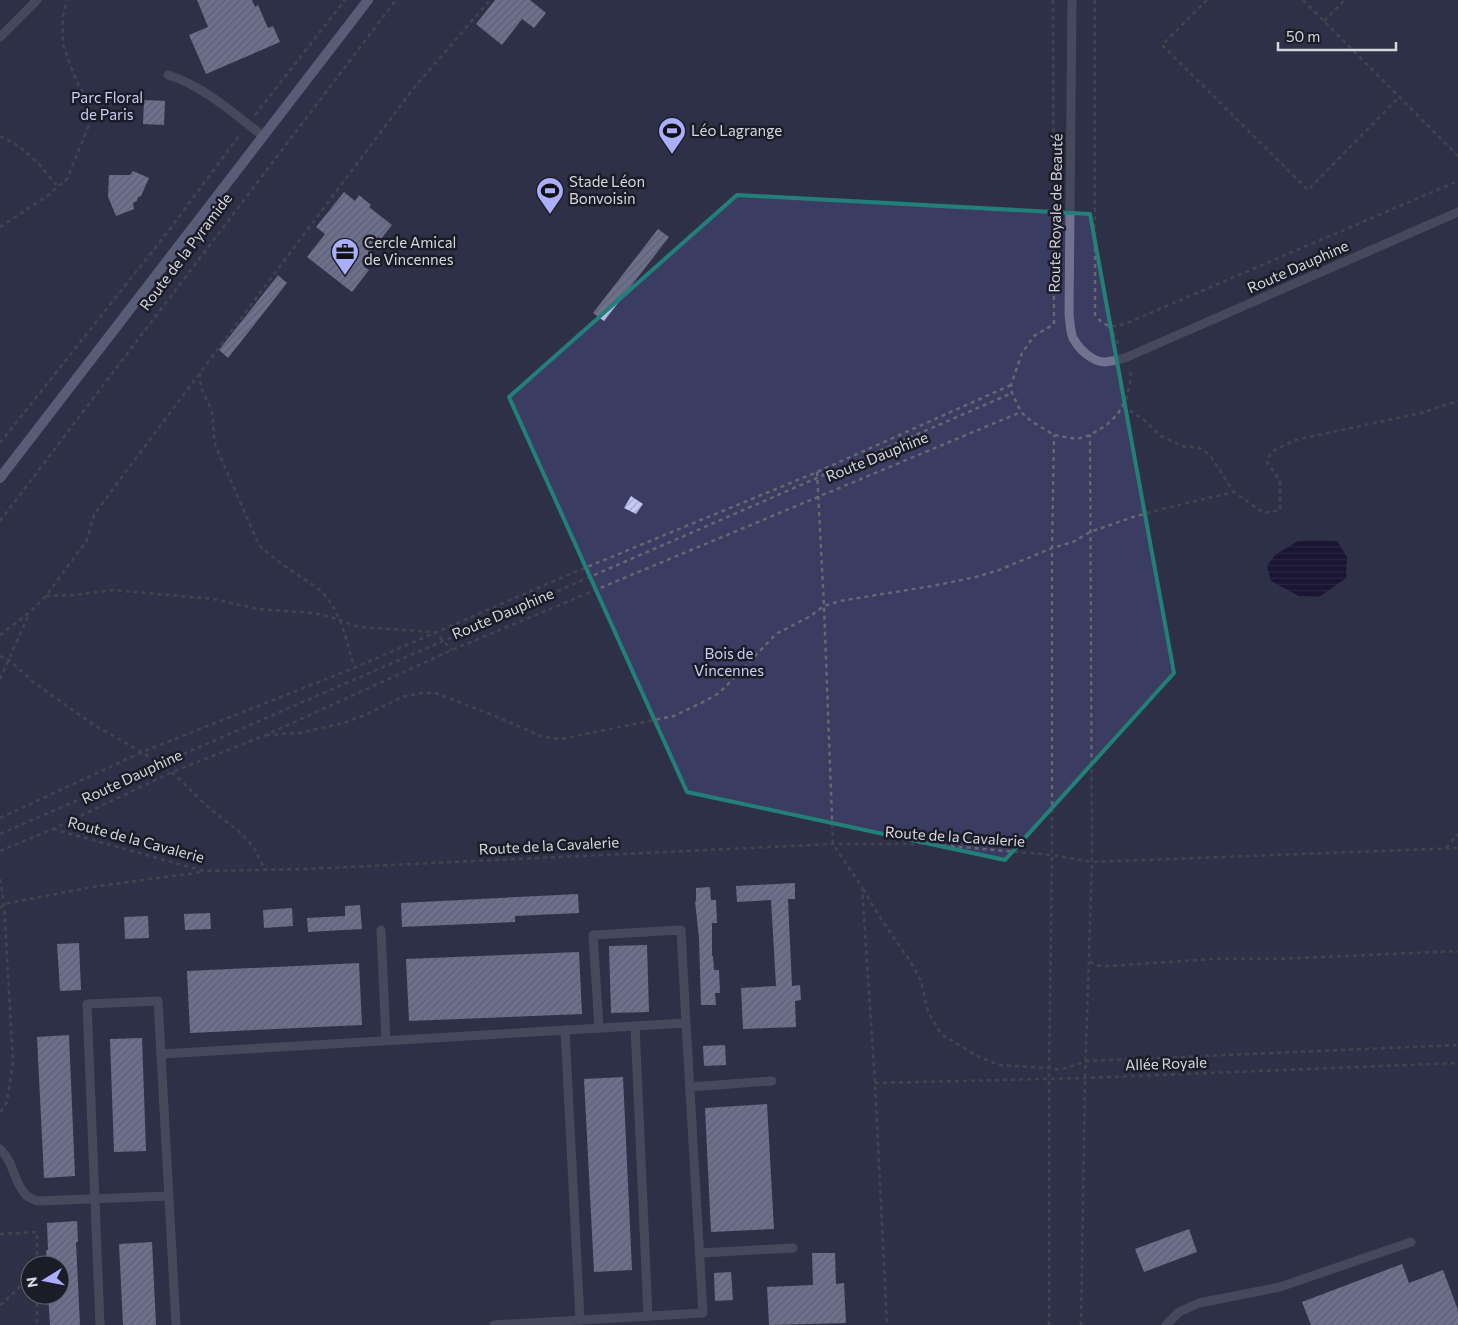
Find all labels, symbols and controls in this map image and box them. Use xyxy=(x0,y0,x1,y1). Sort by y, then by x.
scale bar xyxy=(1278,20,1396,52)
text: 50 m xyxy=(1286,27,1320,45)
park label: Parc Floral de Paris xyxy=(71,88,143,123)
sports icon: Léo Lagrange xyxy=(657,116,687,155)
place label: Léo Lagrange xyxy=(691,121,782,139)
street label: Route Royale de Beauté xyxy=(1045,133,1065,293)
place label: Stade Léon Bonvoisin xyxy=(569,172,645,207)
sports icon: Stade Léon Bonvoisin xyxy=(535,176,565,215)
street label: Route de la Pyramide xyxy=(135,189,235,314)
place label: Cercle Amical de Vincennes xyxy=(364,233,456,268)
street label: Route Dauphine xyxy=(1244,236,1351,296)
office icon: Cercle Amical de Vincennes xyxy=(330,237,360,276)
street label: Route Dauphine xyxy=(823,427,931,485)
street label: Route Dauphine xyxy=(449,584,556,643)
park label: Bois de Vincennes xyxy=(694,644,764,679)
street label: Route Dauphine xyxy=(78,745,185,807)
street label: Route de la Cavalerie xyxy=(66,812,207,866)
street label: Route de la Cavalerie xyxy=(884,822,1026,850)
street label: Route de la Cavalerie xyxy=(478,832,620,858)
street label: Allée Royale xyxy=(1125,1053,1207,1073)
north arrow xyxy=(20,1255,70,1305)
text: N xyxy=(22,1276,41,1289)

